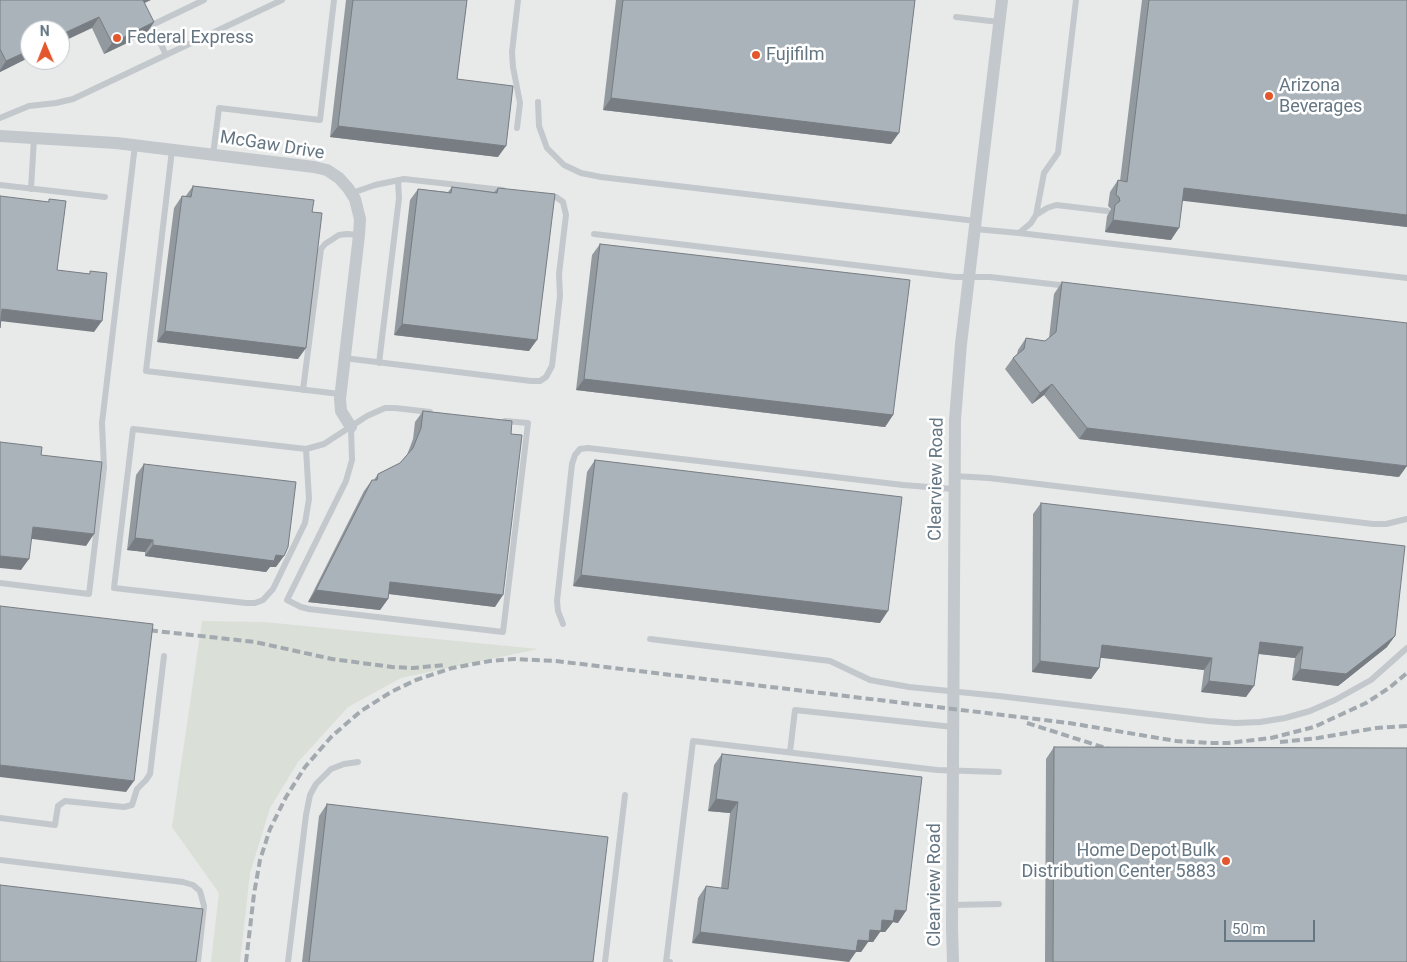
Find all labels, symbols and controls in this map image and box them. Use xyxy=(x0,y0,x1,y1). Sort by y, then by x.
north arrow xyxy=(20,20,70,70)
text: N xyxy=(40,23,50,39)
place label: Federal Express xyxy=(127,27,254,49)
marker: Federal Express xyxy=(111,32,123,44)
place label: Fujifilm xyxy=(766,44,824,66)
marker: Fujifilm xyxy=(750,49,762,61)
place label: Arizona Beverages xyxy=(1279,75,1362,118)
marker: Arizona Beverages xyxy=(1263,90,1275,102)
street label: McGaw Drive xyxy=(218,127,326,165)
street label: Clearview Road xyxy=(925,417,949,541)
street label: Clearview Road xyxy=(924,823,946,947)
place label: Home Depot Bulk Distribution Center 5883 xyxy=(1022,840,1216,882)
marker: Home Depot Bulk Distribution Center 5883 xyxy=(1220,855,1232,867)
scale bar xyxy=(1227,910,1318,942)
text: 50 m xyxy=(1232,920,1266,938)

